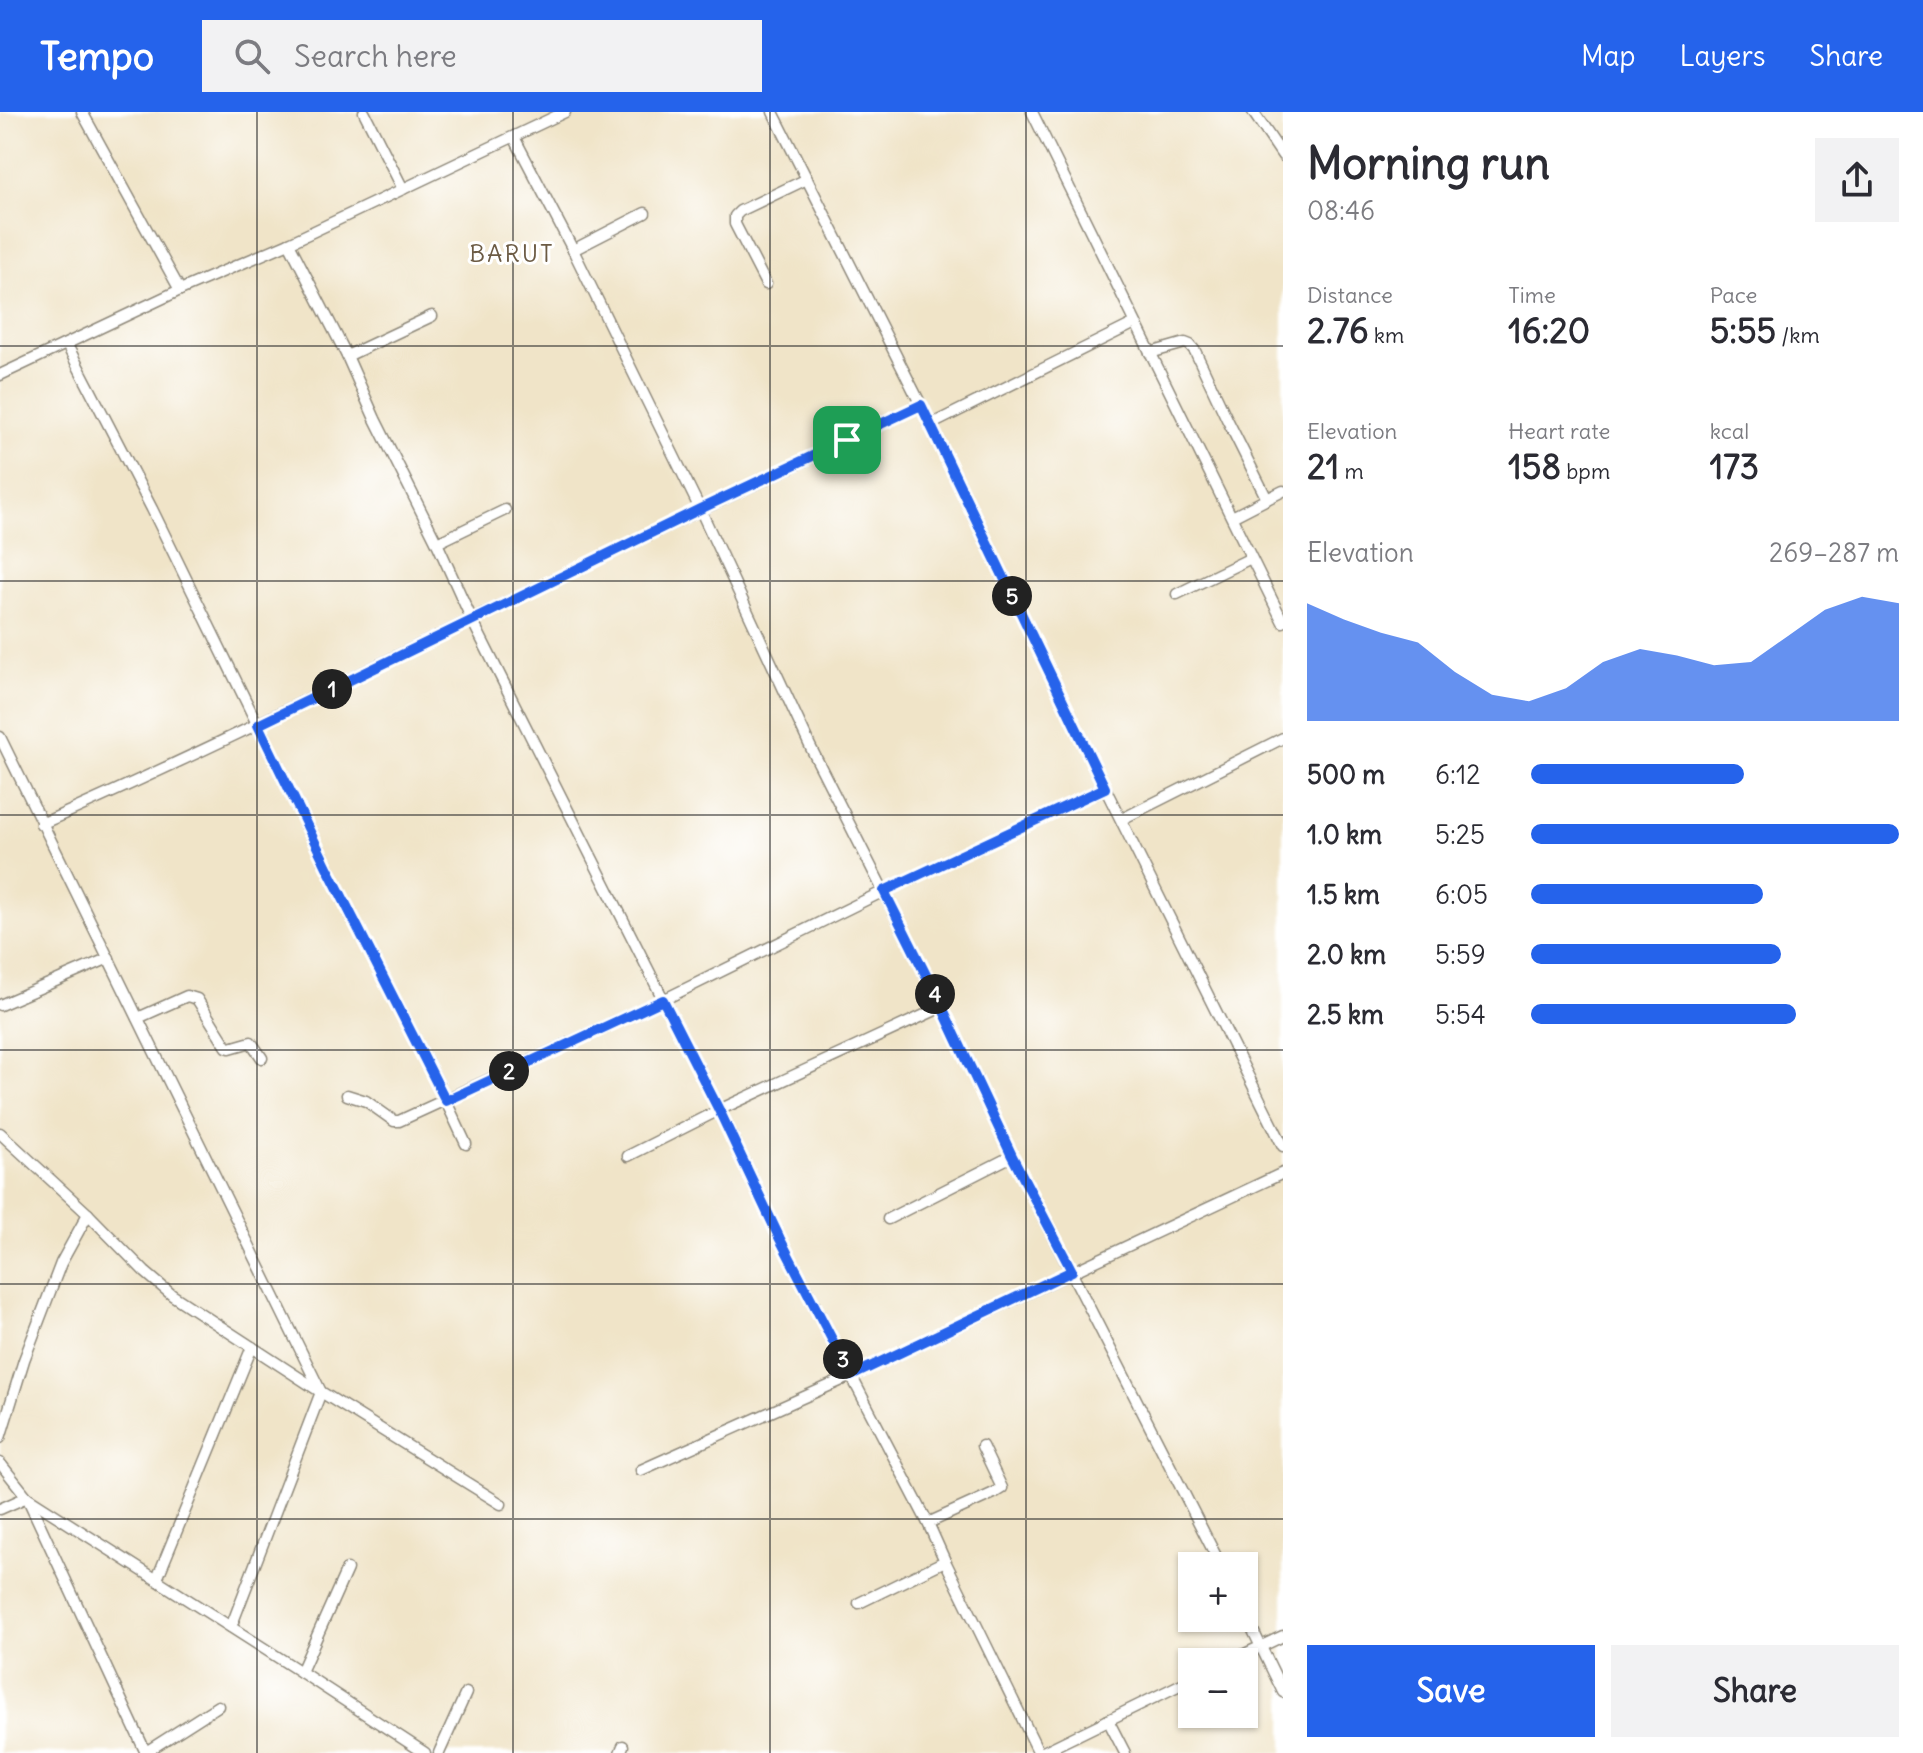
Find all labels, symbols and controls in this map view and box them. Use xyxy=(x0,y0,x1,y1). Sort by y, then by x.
search box xyxy=(202,20,762,92)
text: Tempo xyxy=(40,33,154,80)
icon: search xyxy=(230,34,274,78)
text: Search here xyxy=(294,37,457,75)
text: Map xyxy=(1581,38,1636,74)
text: Layers xyxy=(1680,38,1766,74)
text: Share xyxy=(1810,38,1883,74)
text: Morning run xyxy=(1307,136,1550,191)
button: share xyxy=(1815,138,1899,222)
text: 08:46 xyxy=(1307,194,1375,227)
district label: BARUT xyxy=(469,238,555,268)
text: Distance xyxy=(1307,281,1393,309)
text: Time xyxy=(1508,281,1556,309)
text: Pace xyxy=(1710,281,1757,309)
text: 2.76 xyxy=(1307,309,1369,352)
text: 16:20 xyxy=(1508,309,1590,352)
text: 5:55 xyxy=(1710,309,1776,352)
text: km xyxy=(1369,321,1404,349)
text: /km xyxy=(1776,321,1820,349)
pin xyxy=(813,406,881,474)
text: Elevation xyxy=(1307,417,1397,445)
text: Heart rate xyxy=(1508,417,1610,445)
text: kcal xyxy=(1710,417,1749,445)
icon: arrive xyxy=(825,418,869,462)
text: 21 xyxy=(1307,445,1339,488)
text: 158 xyxy=(1508,445,1561,488)
text: 173 xyxy=(1710,445,1759,488)
text: m xyxy=(1339,457,1364,485)
text: bpm xyxy=(1561,457,1610,485)
text: Elevation xyxy=(1307,536,1414,569)
text: 269–287 m xyxy=(1769,536,1899,569)
pin: 5 xyxy=(992,576,1032,616)
text: 5 xyxy=(1006,582,1018,610)
pin: 1 xyxy=(312,669,352,709)
text: 1 xyxy=(328,675,336,703)
text: 500 m xyxy=(1307,758,1385,791)
text: 6:12 xyxy=(1435,758,1480,791)
text: 1.0 km xyxy=(1307,818,1382,851)
text: 5:25 xyxy=(1435,818,1485,851)
text: 1.5 km xyxy=(1307,878,1380,911)
text: 6:05 xyxy=(1435,878,1488,911)
text: 2.0 km xyxy=(1307,938,1386,971)
text: 5:59 xyxy=(1435,938,1486,971)
pin: 4 xyxy=(915,974,955,1014)
text: 4 xyxy=(929,980,941,1008)
text: 2.5 km xyxy=(1307,998,1384,1031)
text: 5:54 xyxy=(1435,998,1486,1031)
pin: 2 xyxy=(489,1051,529,1091)
text: 2 xyxy=(503,1057,515,1085)
pin: 3 xyxy=(823,1339,863,1379)
text: 3 xyxy=(837,1345,849,1373)
map controls xyxy=(1178,1552,1258,1728)
button: + xyxy=(1178,1552,1258,1632)
button: Save xyxy=(1307,1645,1595,1737)
button: Share xyxy=(1611,1645,1899,1737)
button: − xyxy=(1178,1648,1258,1728)

